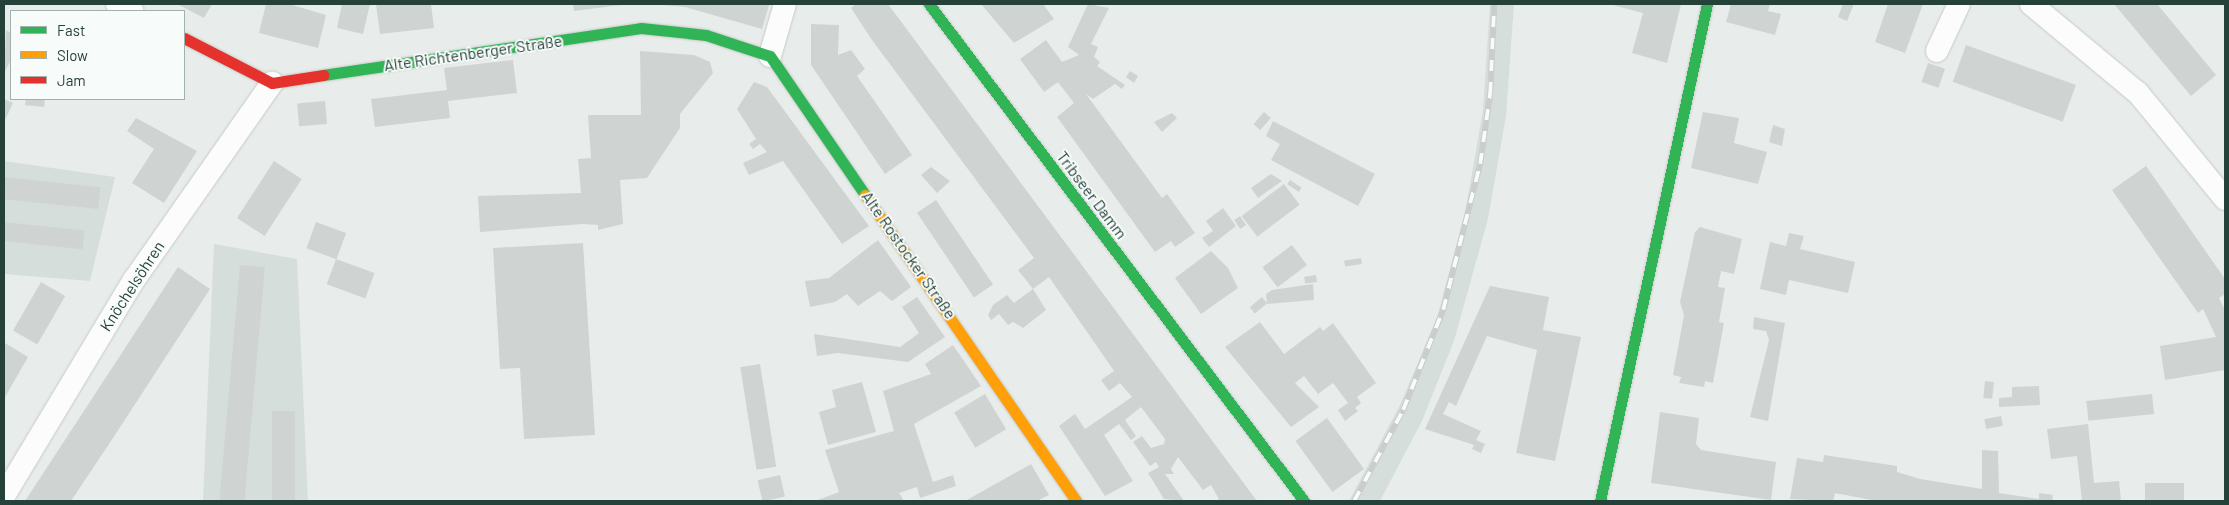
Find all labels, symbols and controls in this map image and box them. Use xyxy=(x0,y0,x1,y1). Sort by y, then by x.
legend xyxy=(10,10,185,100)
text: Fast xyxy=(57,21,85,39)
street label: Alte Richtenberger Straße xyxy=(383,31,563,75)
text: Slow xyxy=(57,46,88,64)
text: Jam xyxy=(57,71,86,89)
street label: Tribseer Damm xyxy=(1053,147,1131,243)
street label: Alte Rostocker Straße xyxy=(858,188,960,322)
street label: Knöchelsöhren xyxy=(96,237,168,335)

